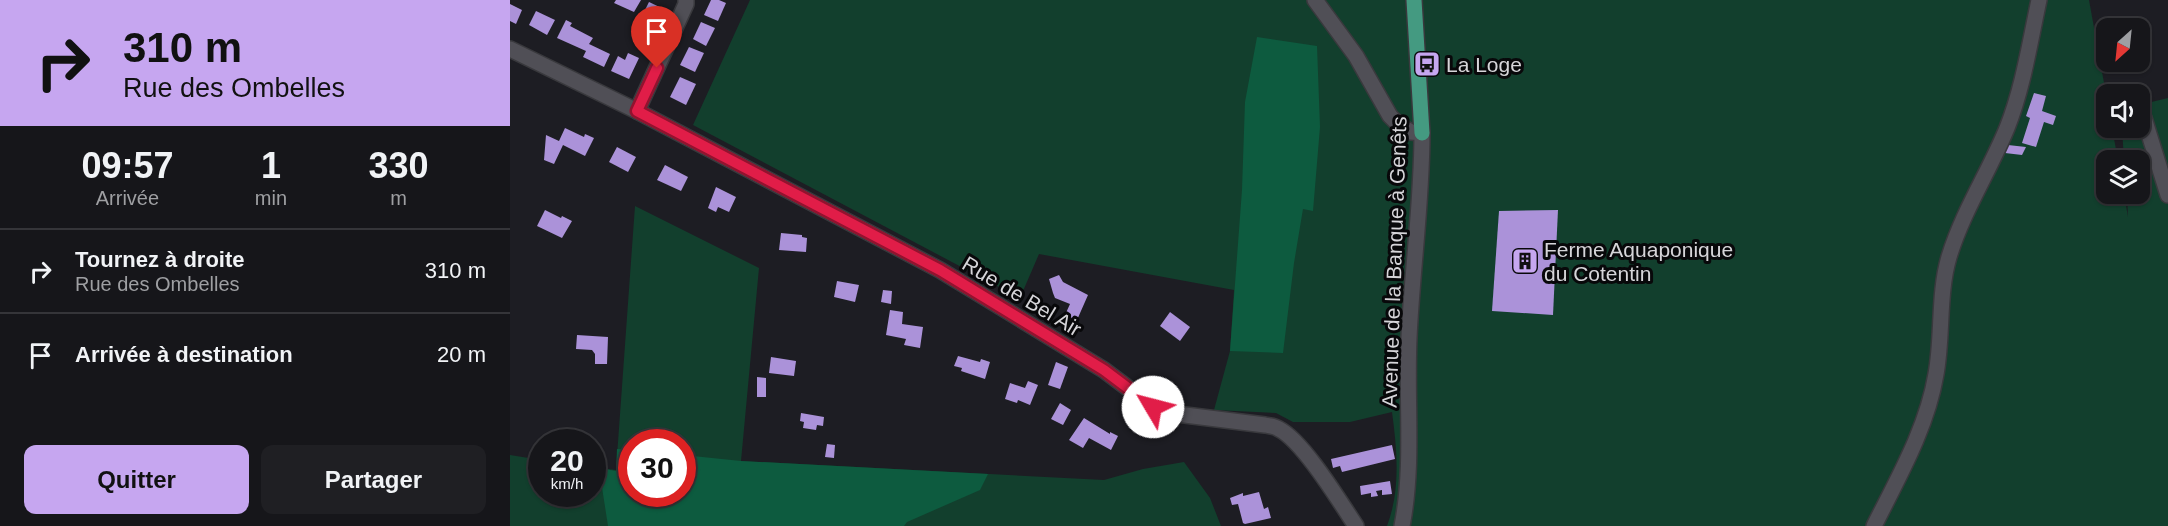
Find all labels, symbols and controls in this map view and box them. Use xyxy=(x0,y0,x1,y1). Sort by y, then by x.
pin xyxy=(631,6,682,68)
icon: arrive xyxy=(640,15,673,48)
north arrow xyxy=(2096,18,2150,72)
map controls xyxy=(2096,18,2150,204)
icon: right xyxy=(24,24,102,102)
text: 310 m xyxy=(123,24,242,71)
bus stop icon: La Loge xyxy=(1412,49,1442,79)
place label: La Loge xyxy=(1446,53,1522,76)
text: Rue des Ombelles xyxy=(123,73,345,103)
button: sound xyxy=(2096,84,2150,138)
street label: Avenue de la Banque à Genêts xyxy=(1377,116,1411,408)
text: 09:57 xyxy=(81,145,173,186)
text: 1 xyxy=(261,145,281,186)
text: 330 xyxy=(368,145,429,186)
button: layers xyxy=(2096,150,2150,204)
text: Arrivée xyxy=(96,187,159,209)
text: min xyxy=(255,187,287,209)
text: m xyxy=(390,187,407,209)
place label: Ferme Aquaponique du Cotentin xyxy=(1544,238,1733,285)
building icon: Ferme Aquaponique du Cotentin xyxy=(1510,246,1540,276)
text: Tournez à droite xyxy=(75,247,245,272)
street label: Rue de Bel Air xyxy=(959,252,1085,340)
icon: right xyxy=(24,255,57,288)
text: 310 m xyxy=(425,258,486,283)
text: Rue des Ombelles xyxy=(75,273,240,295)
icon: arrive xyxy=(24,339,57,372)
text: Arrivée à destination xyxy=(75,342,293,367)
text: 20 m xyxy=(437,342,486,367)
position arrow xyxy=(1121,375,1185,439)
speed limit sign: 30 xyxy=(618,429,696,507)
text: 20 xyxy=(550,444,584,477)
button: Quitter xyxy=(24,445,249,514)
button: Partager xyxy=(261,445,486,514)
text: km/h xyxy=(551,475,583,492)

